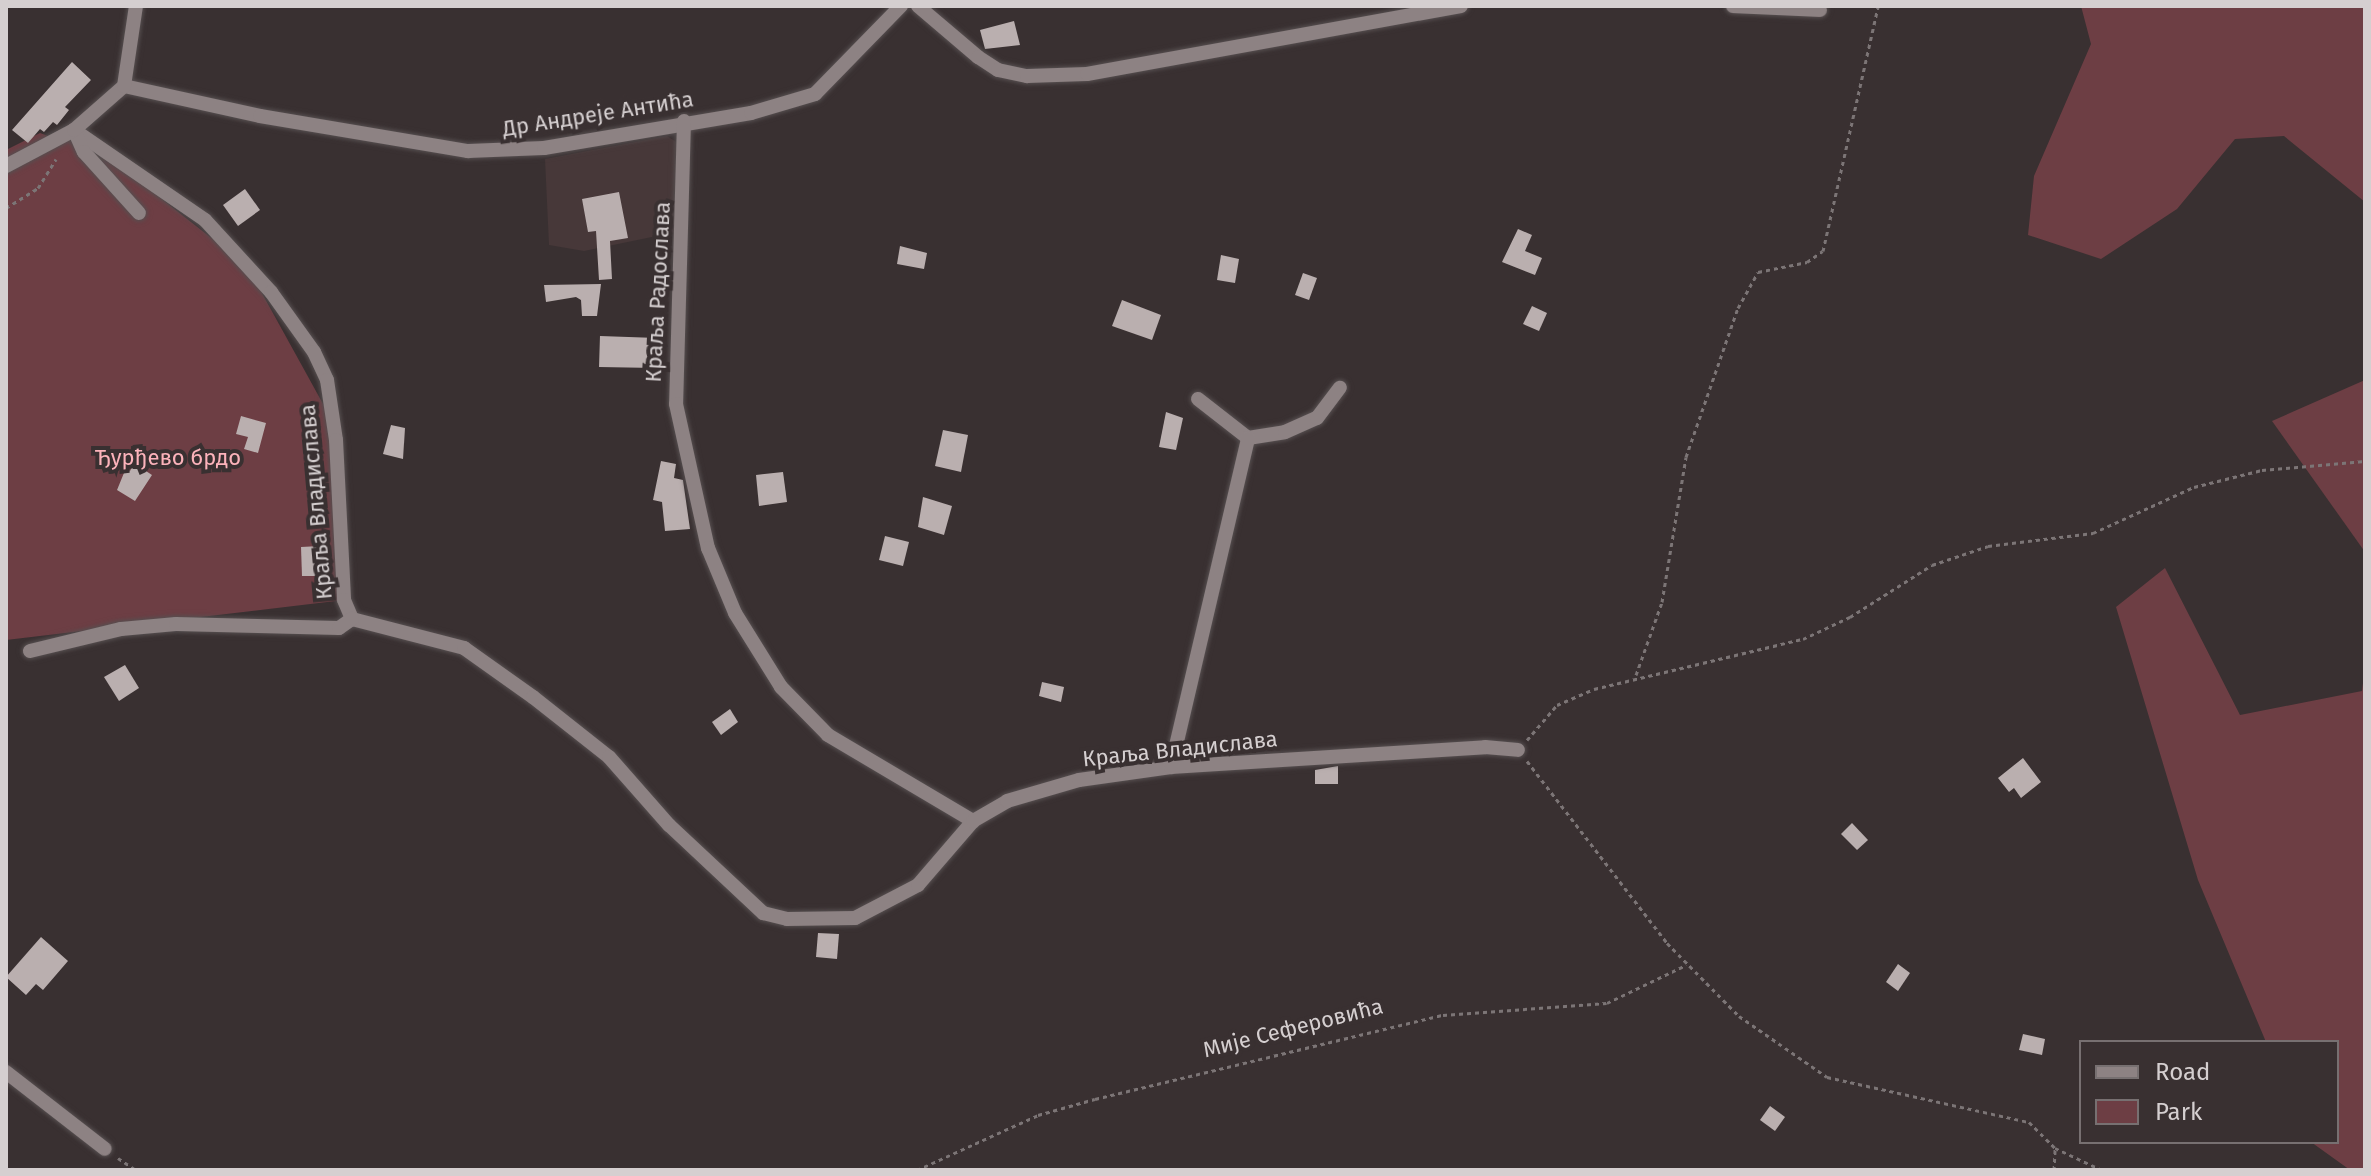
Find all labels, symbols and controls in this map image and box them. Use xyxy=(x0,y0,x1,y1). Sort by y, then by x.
street label: Др Андреје Антића xyxy=(501,86,695,142)
street label: Краља Радослава xyxy=(640,201,676,383)
street label: Краља Владислава xyxy=(294,403,338,601)
park label: Ђурђево брдо xyxy=(95,445,241,471)
street label: Краља Владислава xyxy=(1081,726,1279,772)
street label: Мије Сеферовића xyxy=(1200,993,1386,1063)
legend xyxy=(2079,1040,2339,1144)
text: Road xyxy=(2155,1058,2210,1086)
text: Park xyxy=(2155,1098,2202,1126)

